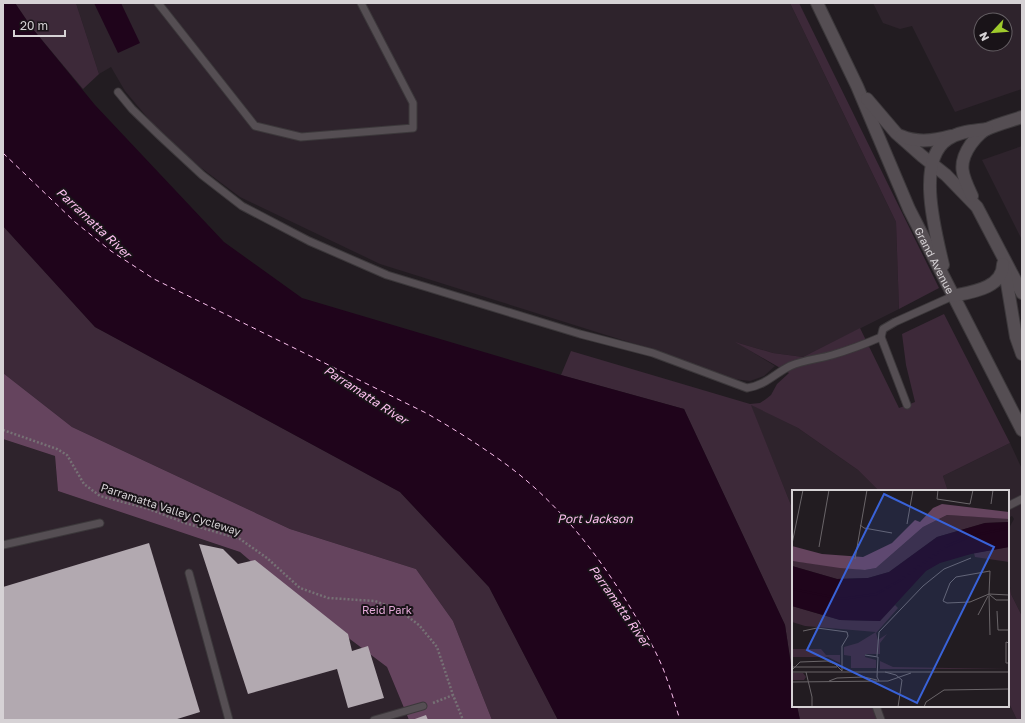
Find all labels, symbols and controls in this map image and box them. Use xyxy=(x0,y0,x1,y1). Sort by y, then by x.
scale bar xyxy=(14,12,65,38)
north arrow xyxy=(973,12,1013,52)
text: 20 m xyxy=(20,18,48,33)
text: N xyxy=(976,30,991,43)
water label: Parramatta River xyxy=(54,185,136,263)
street label: Grand Avenue xyxy=(913,224,958,296)
water label: Parramatta River xyxy=(321,362,413,429)
street label: Parramatta Valley Cycleway xyxy=(99,480,243,538)
inset map xyxy=(792,490,1009,707)
water label: Port Jackson xyxy=(557,511,633,526)
water label: Parramatta River xyxy=(586,562,655,652)
park label: Reid Park xyxy=(362,603,412,616)

